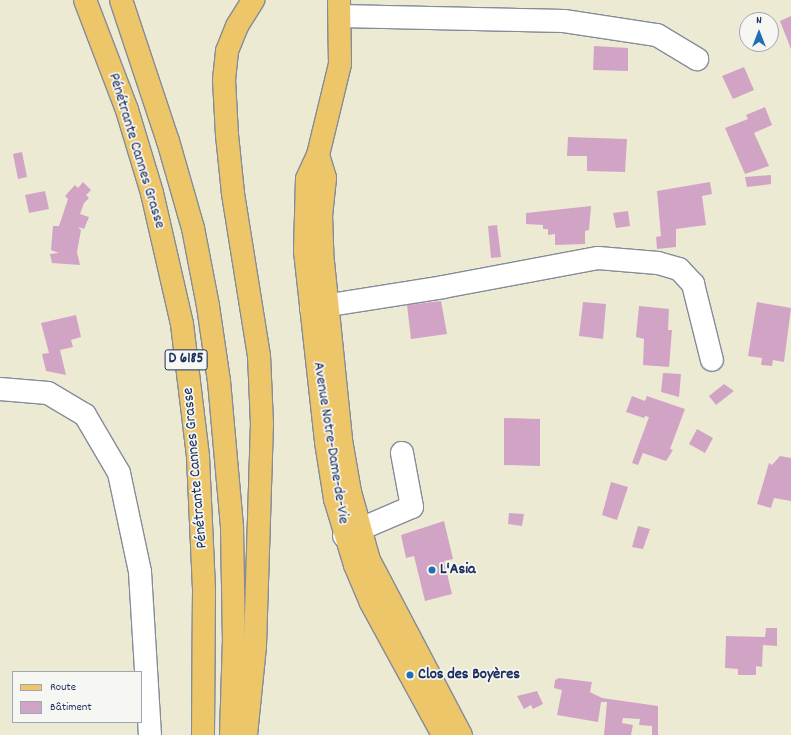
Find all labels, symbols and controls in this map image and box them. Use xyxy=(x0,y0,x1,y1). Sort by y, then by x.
north arrow xyxy=(739,12,779,52)
text: N xyxy=(756,13,762,29)
street label: Pénétrante Cannes Grasse xyxy=(103,71,169,231)
road number: D 6185 xyxy=(164,347,208,373)
street label: Avenue Notre-Dame-de-Vie xyxy=(308,361,352,525)
street label: Pénétrante Cannes Grasse xyxy=(179,387,213,549)
place label: L'Asia xyxy=(440,560,476,580)
marker: L'Asia xyxy=(427,565,437,575)
place label: Clos des Boyères xyxy=(418,665,520,685)
marker: Clos des Boyères xyxy=(405,670,415,680)
legend xyxy=(12,671,142,723)
text: Route xyxy=(50,679,76,696)
text: Bâtiment xyxy=(50,699,92,716)

